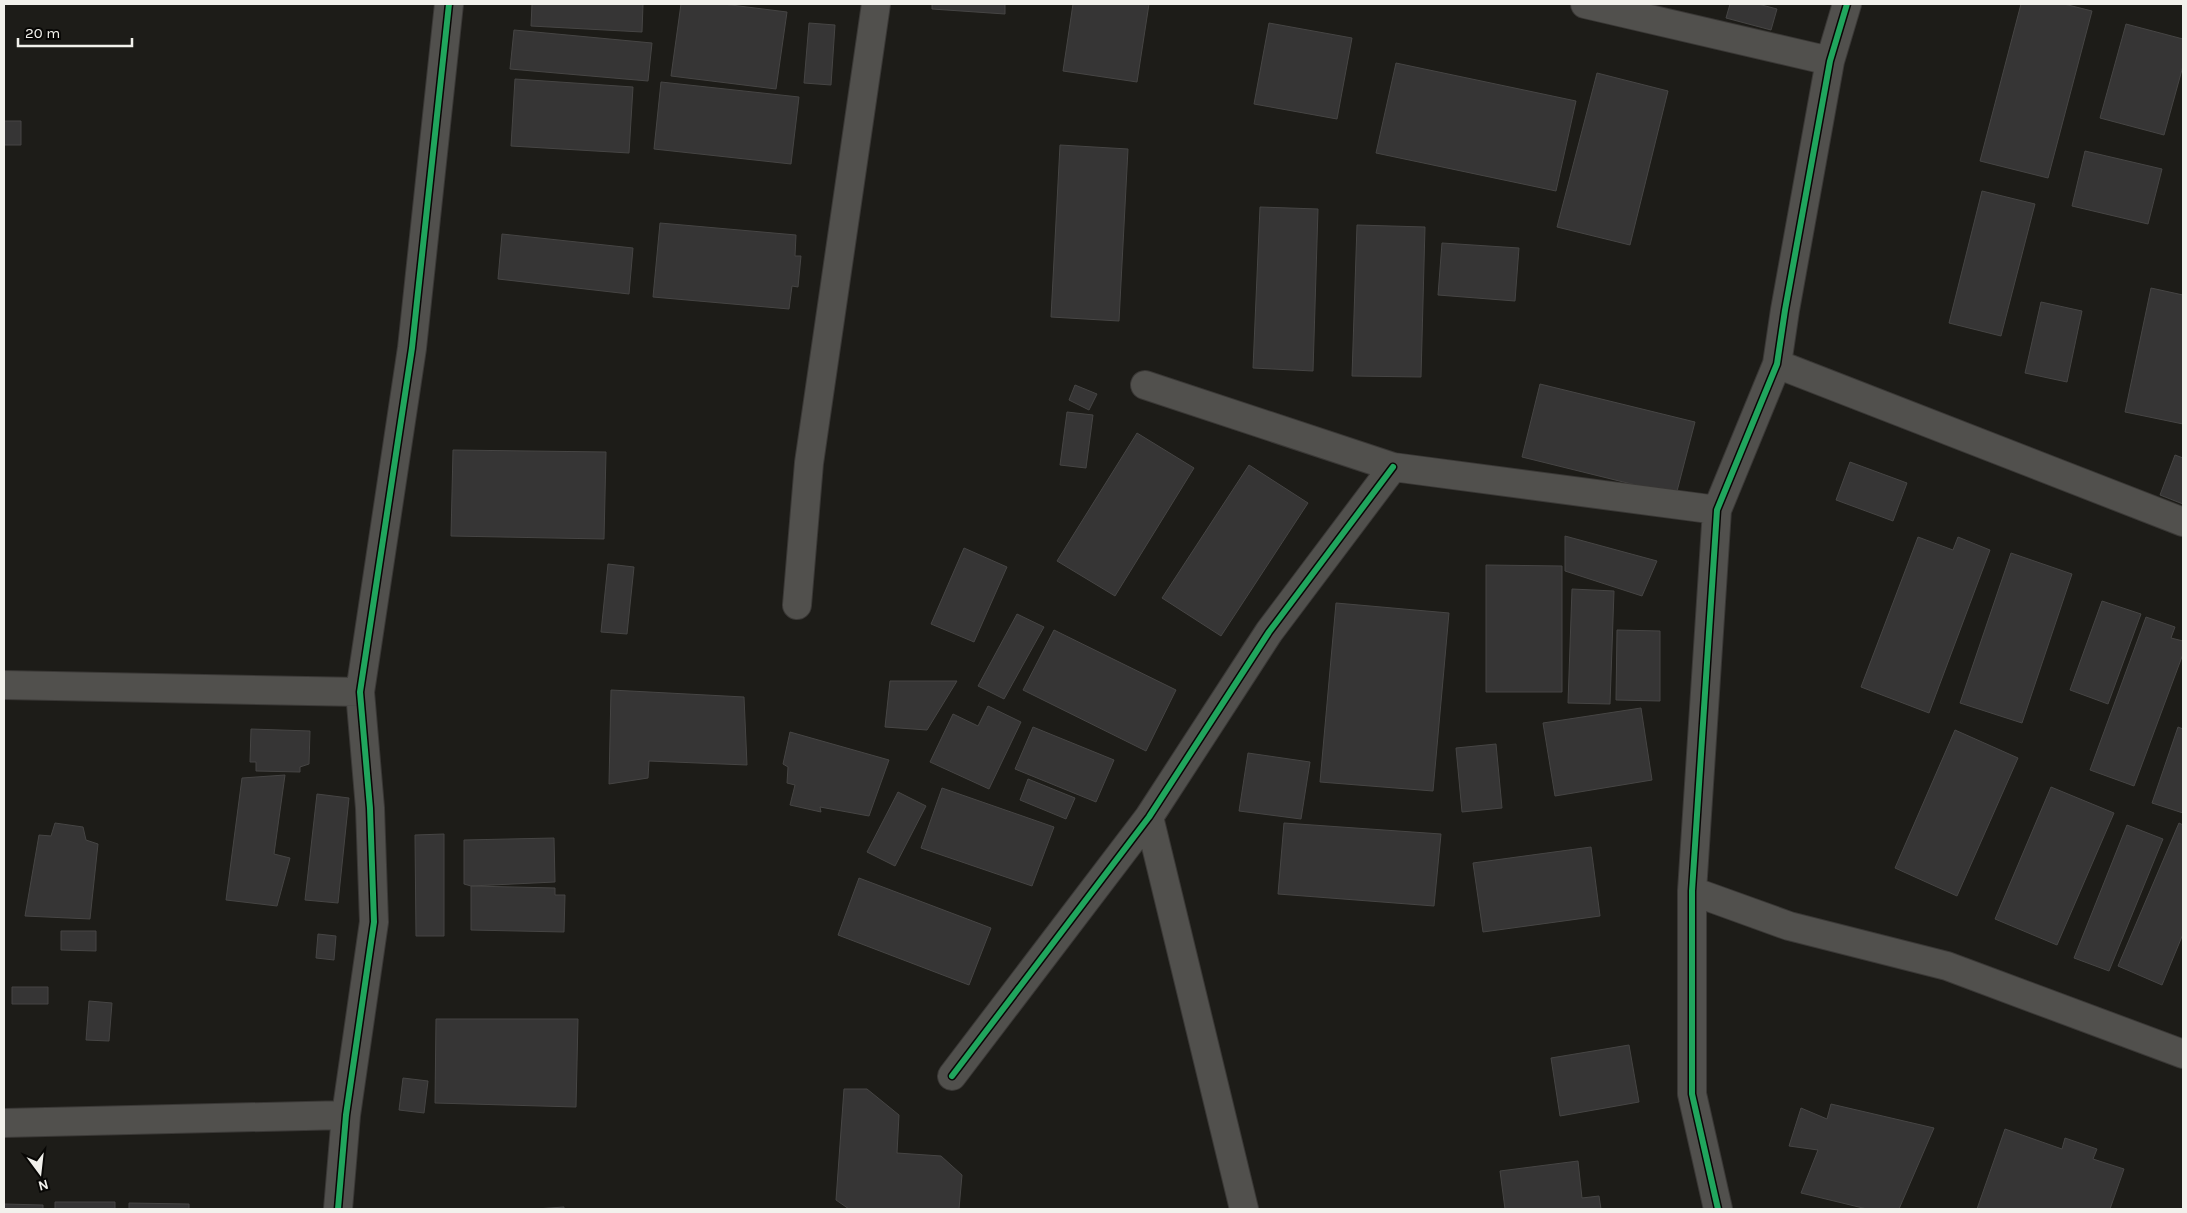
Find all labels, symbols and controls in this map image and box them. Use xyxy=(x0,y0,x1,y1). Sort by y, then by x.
scale bar xyxy=(18,15,131,47)
text: 20 m xyxy=(25,24,60,42)
north arrow xyxy=(15,1148,65,1198)
text: N xyxy=(36,1176,50,1195)

